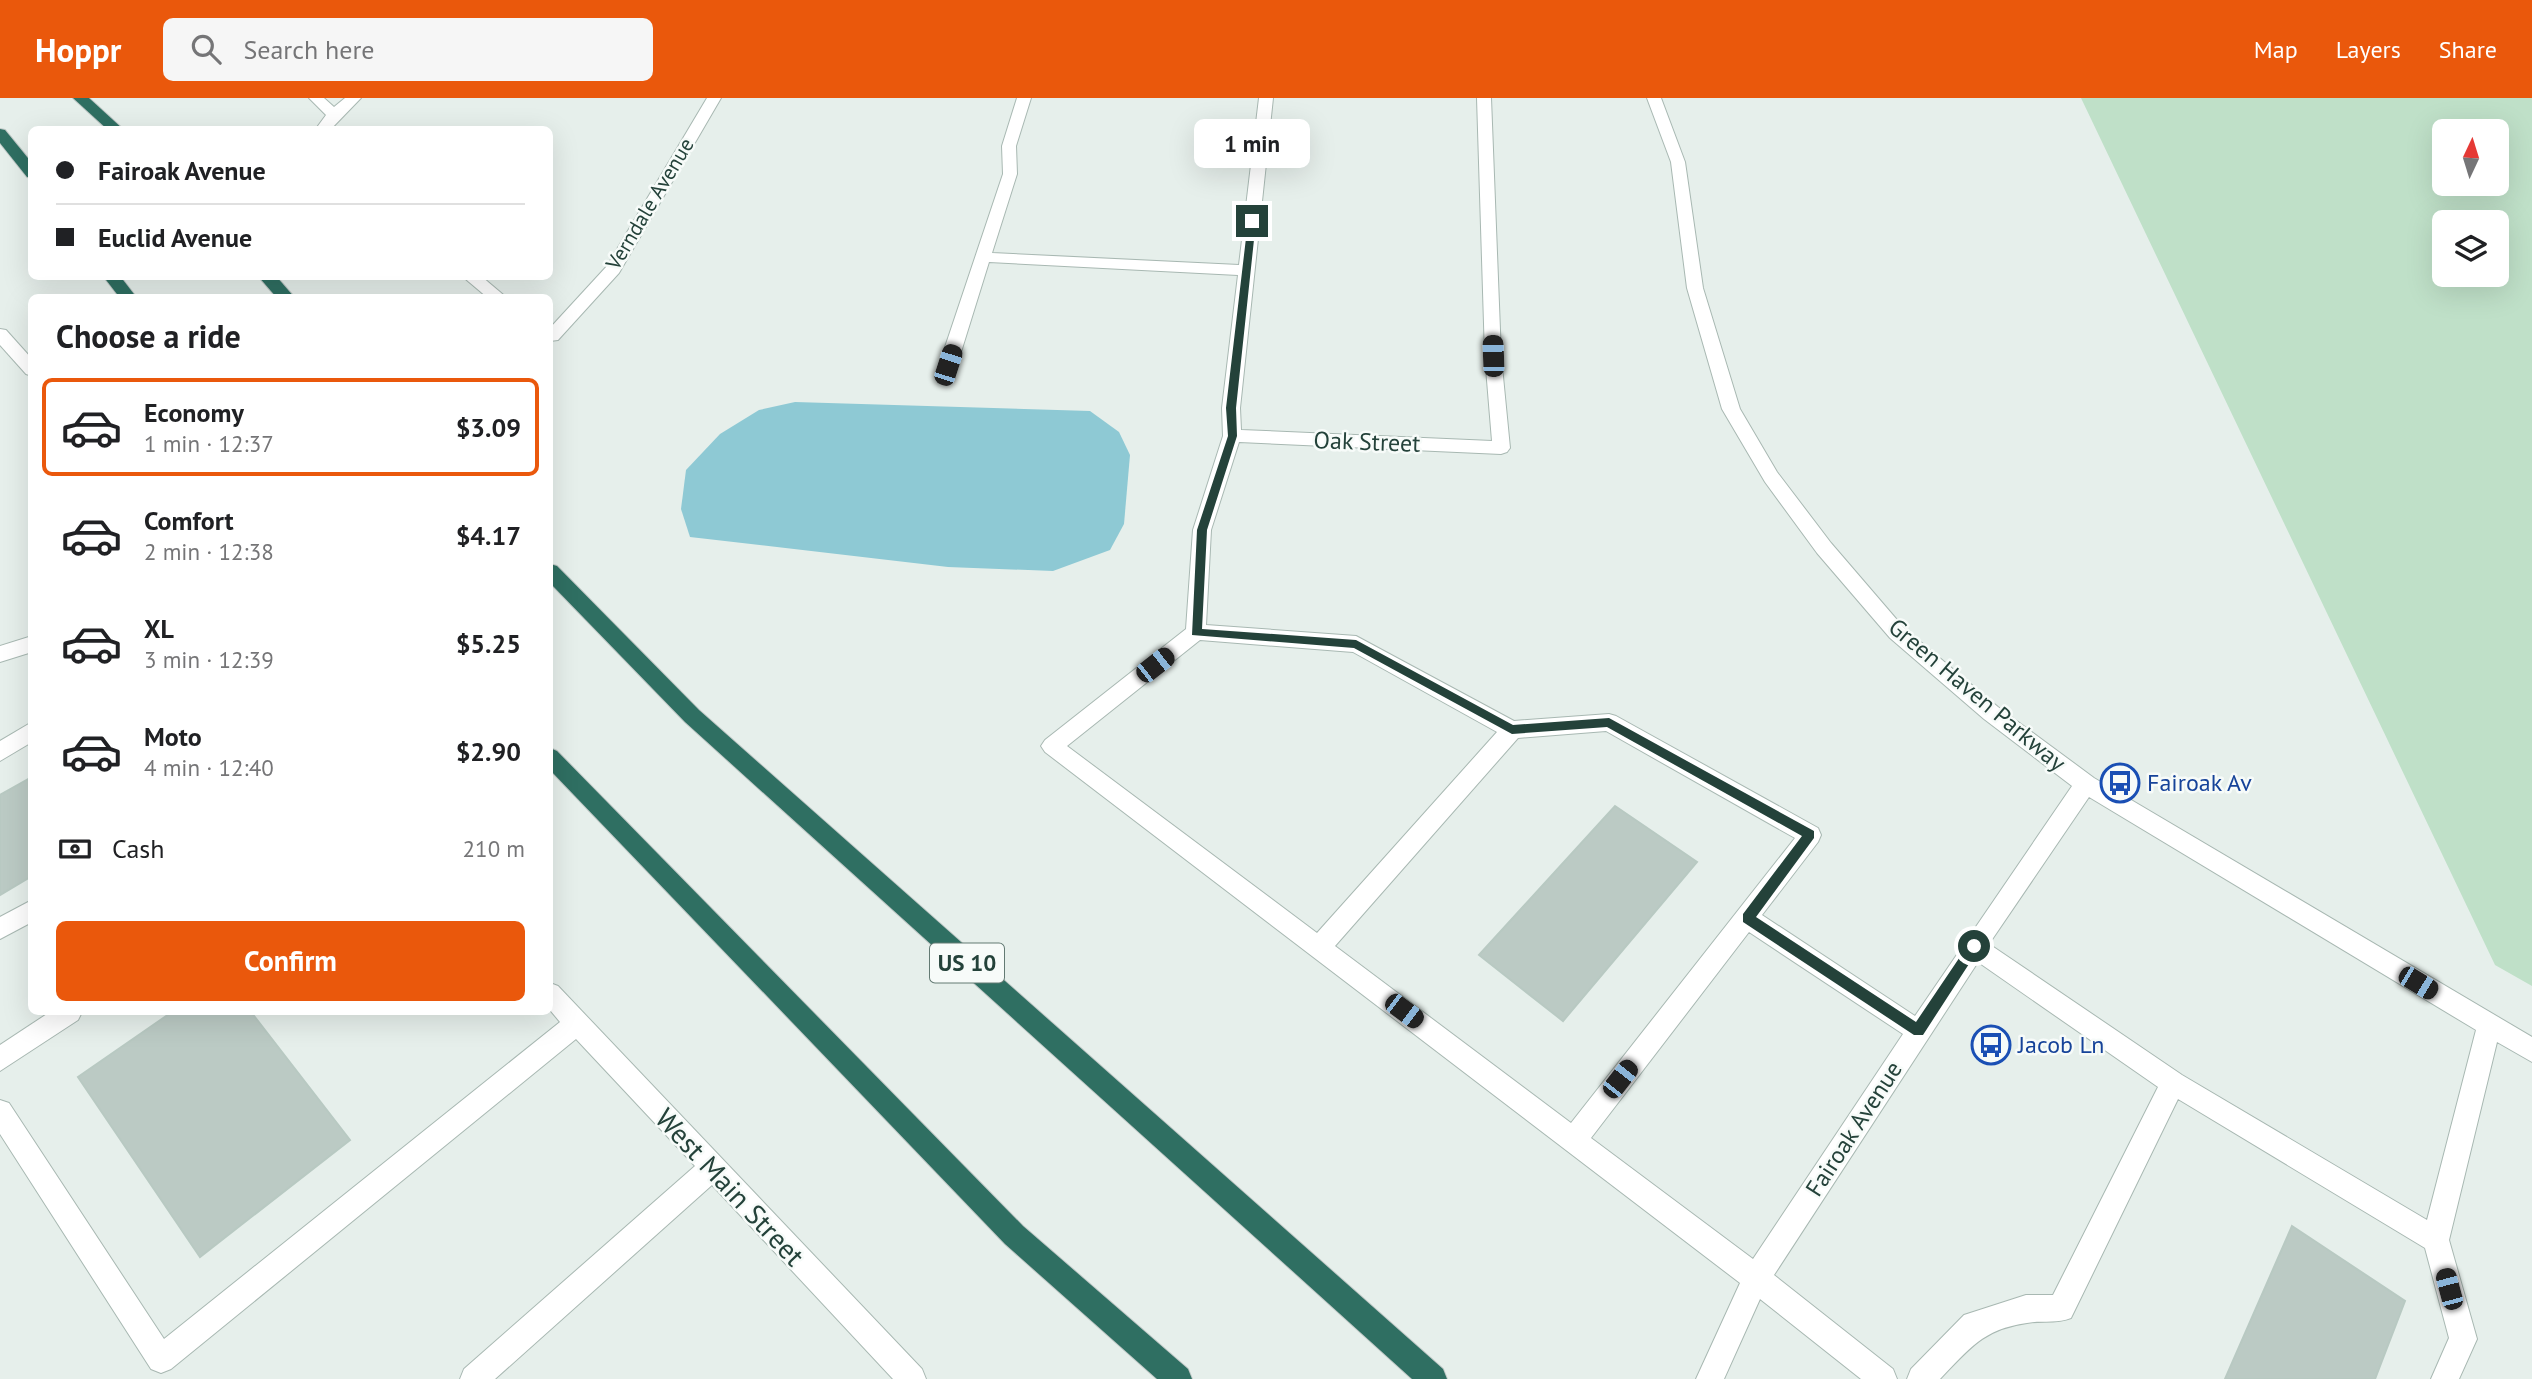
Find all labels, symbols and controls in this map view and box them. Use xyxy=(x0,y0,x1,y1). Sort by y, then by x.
search box xyxy=(163,18,653,81)
text: Hoppr xyxy=(35,28,121,71)
icon: search xyxy=(187,30,225,68)
text: Search here xyxy=(243,33,375,66)
text: Map xyxy=(2254,34,2298,65)
text: Layers xyxy=(2336,34,2401,65)
text: Share xyxy=(2439,34,2497,65)
north arrow xyxy=(2432,119,2510,196)
map controls xyxy=(2432,119,2509,287)
callout: 1 min xyxy=(1194,120,1310,169)
text: 1 min xyxy=(1224,129,1280,158)
street label: Verndale Avenue xyxy=(599,133,700,275)
text: Fairoak Avenue xyxy=(98,154,266,187)
route end xyxy=(1236,205,1268,237)
button: layers xyxy=(2432,210,2509,287)
text: Euclid Avenue xyxy=(98,221,252,254)
text: Choose a ride xyxy=(56,315,241,357)
car xyxy=(1482,335,1505,377)
car xyxy=(932,342,965,388)
icon: car xyxy=(60,396,123,459)
text: Economy xyxy=(144,396,244,429)
text: $3.09 xyxy=(456,411,521,444)
street label: Oak Street xyxy=(1313,424,1421,459)
text: 1 min · 12:37 xyxy=(144,429,274,458)
icon: car xyxy=(60,504,123,567)
text: Comfort xyxy=(144,504,234,537)
text: $4.17 xyxy=(456,519,521,552)
text: 2 min · 12:38 xyxy=(144,537,274,566)
street label: Green Haven Parkway xyxy=(1882,611,2072,778)
icon: car xyxy=(60,612,123,675)
text: XL xyxy=(144,612,174,645)
text: $5.25 xyxy=(456,627,521,660)
car xyxy=(1132,644,1179,686)
text: 3 min · 12:39 xyxy=(144,645,274,674)
icon: car xyxy=(60,720,123,783)
text: Moto xyxy=(144,720,202,753)
text: $2.90 xyxy=(456,735,521,768)
text: 4 min · 12:40 xyxy=(144,753,274,782)
bus stop icon: Fairoak Av xyxy=(2099,762,2141,804)
place label: Fairoak Av xyxy=(2147,767,2252,798)
icon: cash xyxy=(56,830,94,868)
text: Cash xyxy=(112,832,164,865)
text: 210 m xyxy=(463,834,525,863)
button: Confirm xyxy=(56,921,525,1001)
route start xyxy=(1958,930,1990,962)
road number: US 10 xyxy=(930,944,1004,982)
car xyxy=(2395,963,2442,1003)
car xyxy=(1381,990,1428,1032)
bus stop icon: Jacob Ln xyxy=(1970,1024,2012,1066)
place label: Jacob Ln xyxy=(2017,1029,2104,1060)
street label: Fairoak Avenue xyxy=(1798,1055,1909,1202)
car xyxy=(1599,1056,1642,1102)
street label: West Main Street xyxy=(648,1100,813,1274)
car xyxy=(2434,1266,2465,1312)

